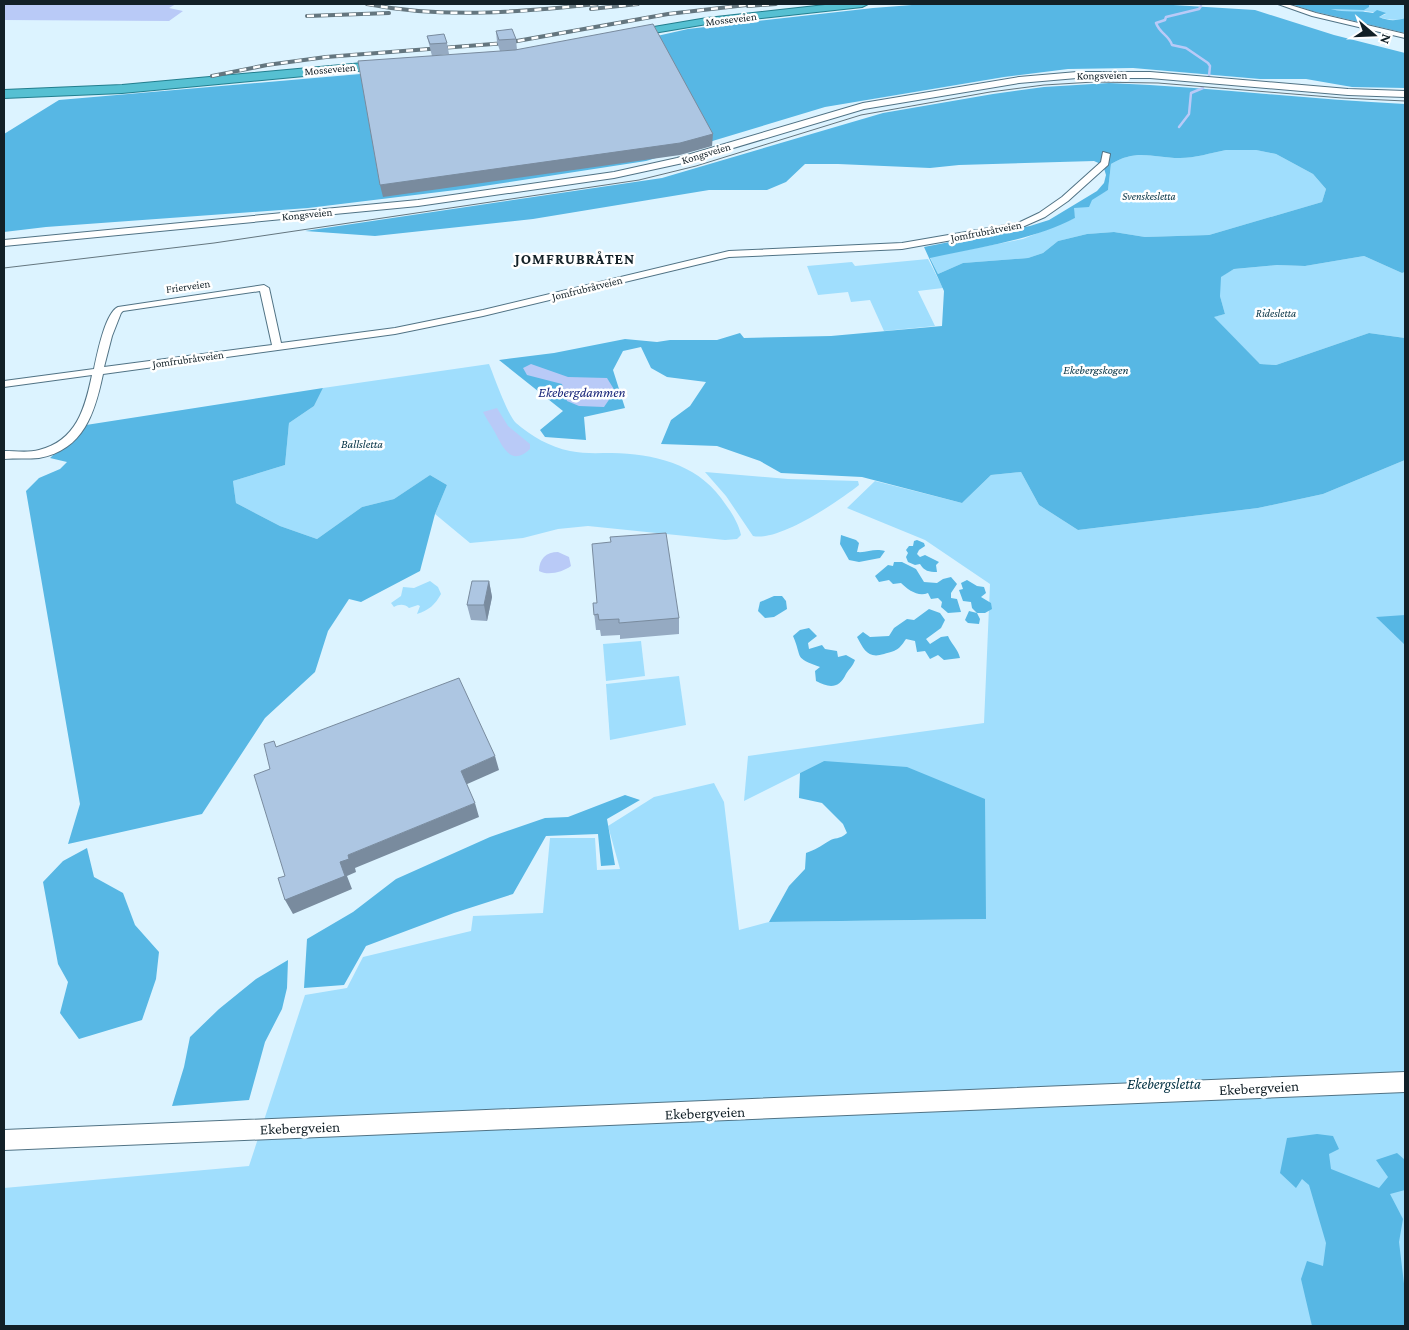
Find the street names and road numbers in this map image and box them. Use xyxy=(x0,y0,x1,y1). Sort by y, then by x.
street label: Mosseveien xyxy=(705,10,757,28)
street label: Mosseveien xyxy=(304,61,356,77)
street label: Kongsveien xyxy=(1077,69,1127,82)
street label: Kongsveien xyxy=(680,140,732,167)
street label: Kongsveien xyxy=(281,205,333,224)
street label: Jomfrubråtveien xyxy=(949,218,1023,245)
street label: Jomfrubråtveien xyxy=(550,273,624,304)
street label: Frierveien xyxy=(165,277,211,295)
street label: Jomfrubråtveien xyxy=(151,348,225,371)
street label: Ekebergveien xyxy=(1218,1078,1300,1099)
street label: Ekebergveien xyxy=(665,1104,745,1123)
street label: Ekebergveien xyxy=(260,1119,340,1138)

